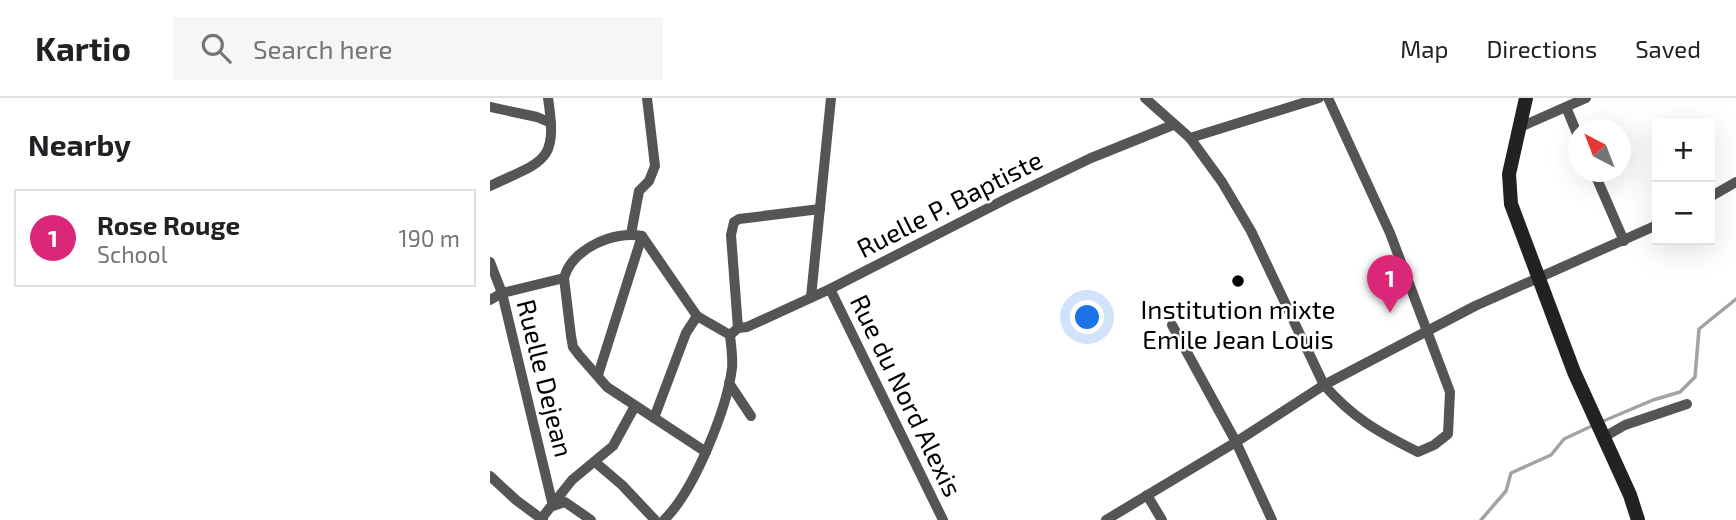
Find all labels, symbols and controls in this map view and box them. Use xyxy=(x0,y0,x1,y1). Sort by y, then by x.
search box xyxy=(173,17,663,80)
text: Kartio xyxy=(35,28,131,68)
icon: search xyxy=(197,29,235,67)
text: Search here xyxy=(253,33,393,64)
text: Map xyxy=(1400,34,1448,63)
text: Directions xyxy=(1486,34,1597,63)
text: Saved xyxy=(1635,34,1701,63)
north arrow xyxy=(1568,119,1631,182)
map controls xyxy=(1652,119,1715,245)
button: + xyxy=(1652,119,1715,182)
text: Nearby xyxy=(28,126,131,162)
street label: Ruelle P. Baptiste xyxy=(851,143,1047,263)
button: − xyxy=(1652,182,1715,245)
text: Rose Rouge xyxy=(97,209,240,240)
text: 1 xyxy=(48,224,58,252)
text: 190 m xyxy=(399,224,460,252)
text: School xyxy=(97,240,167,268)
pin: 1 xyxy=(1367,255,1413,313)
marker: Institution mixte Emile Jean Louis xyxy=(1230,273,1246,289)
street label: Rue du Nord Alexis xyxy=(845,289,969,501)
place label: Institution mixte Emile Jean Louis xyxy=(1140,293,1336,354)
street label: Ruelle Dejean xyxy=(511,296,581,460)
your location xyxy=(1070,300,1104,334)

